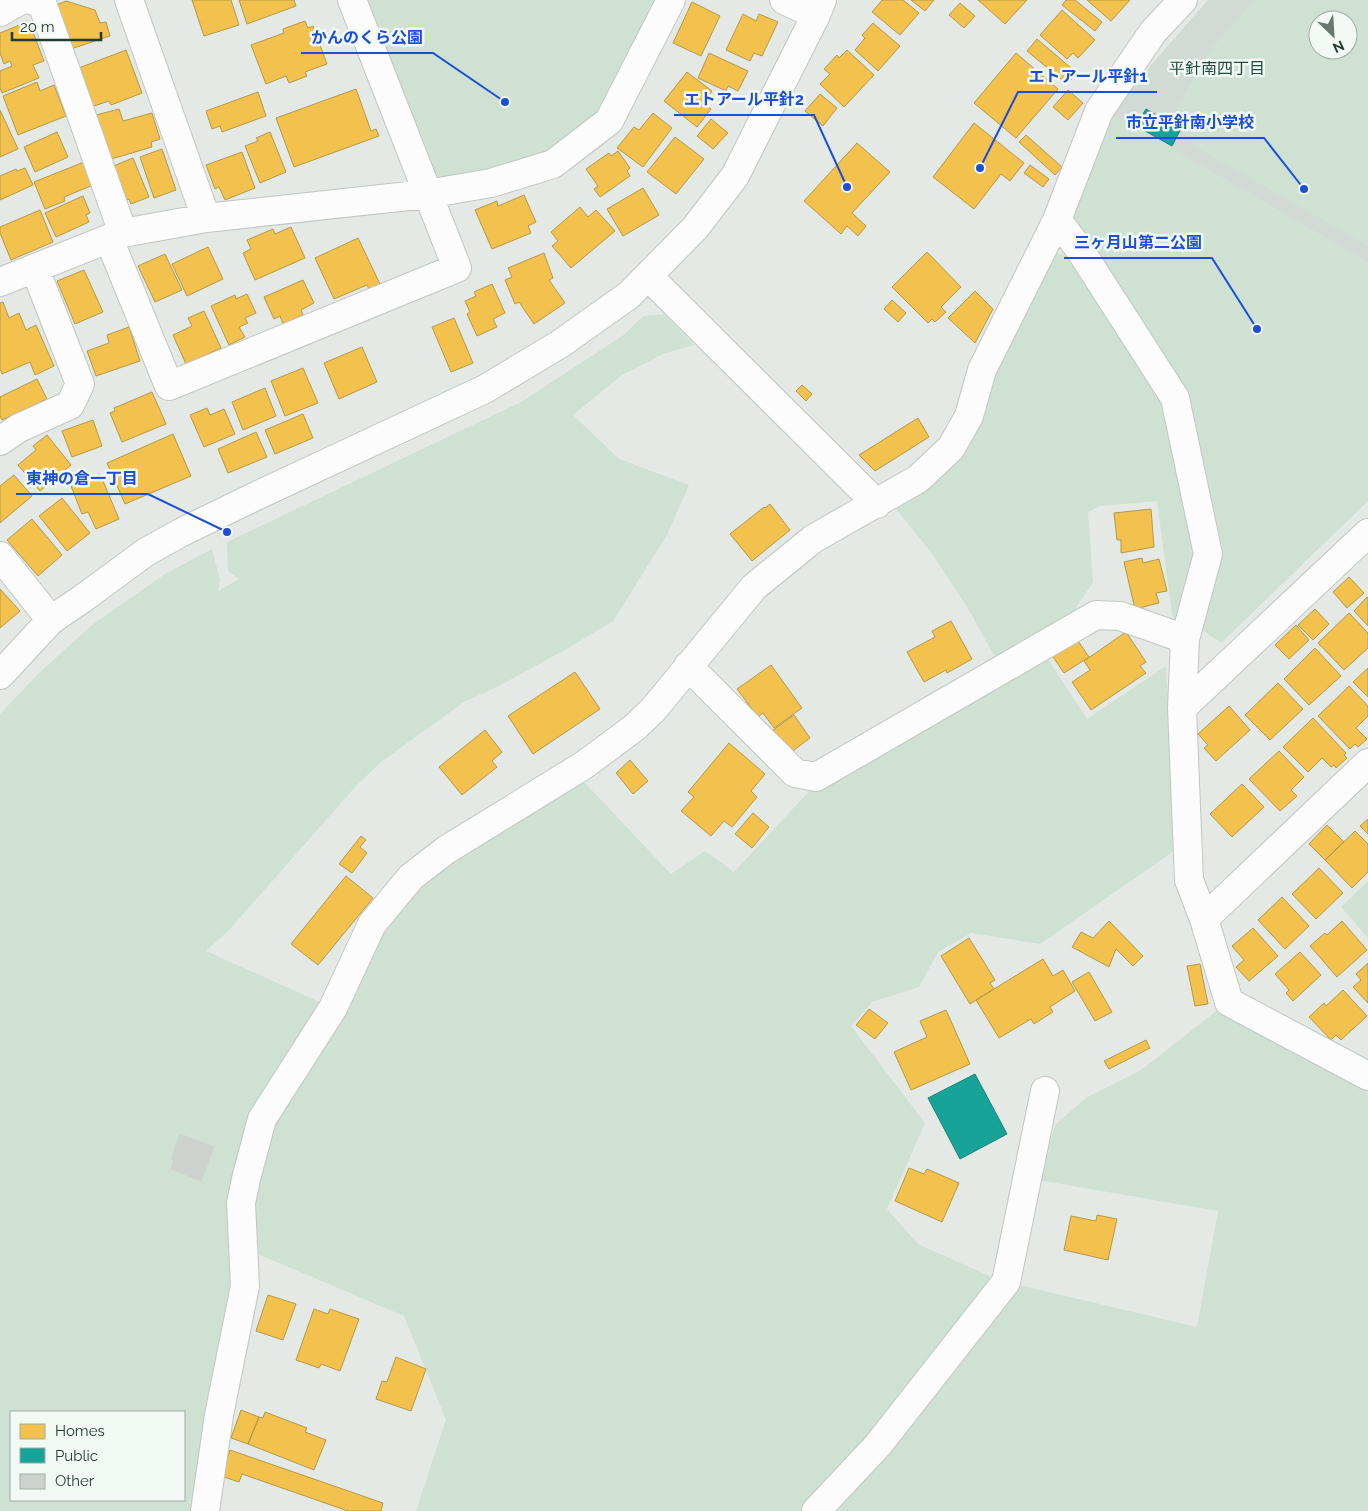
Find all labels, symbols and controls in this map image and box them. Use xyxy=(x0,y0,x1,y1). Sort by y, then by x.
scale bar xyxy=(12,10,101,42)
north arrow xyxy=(1308,10,1358,60)
text: 20 m xyxy=(20,18,55,36)
callout: かんのくら公園 xyxy=(301,22,433,53)
text: かんのくら公園 xyxy=(311,28,423,47)
text: N xyxy=(1330,37,1347,56)
district label: 平針南四丁目 xyxy=(1169,59,1265,78)
callout: エトアール平針1 xyxy=(1018,61,1157,92)
text: エトアール平針1 xyxy=(1029,67,1148,86)
callout: エトアール平針2 xyxy=(674,84,814,115)
text: エトアール平針2 xyxy=(684,90,804,109)
callout: 市立平針南小学校 xyxy=(1116,107,1264,138)
text: 市立平針南小学校 xyxy=(1126,113,1254,132)
callout: 三ヶ月山第二公園 xyxy=(1064,227,1212,258)
text: 三ヶ月山第二公園 xyxy=(1074,233,1202,252)
callout: 東神の倉一丁目 xyxy=(16,463,148,494)
text: 東神の倉一丁目 xyxy=(26,469,138,488)
legend xyxy=(10,1411,185,1501)
text: Homes xyxy=(55,1422,105,1440)
text: Public xyxy=(55,1447,98,1465)
text: Other xyxy=(55,1472,95,1490)

